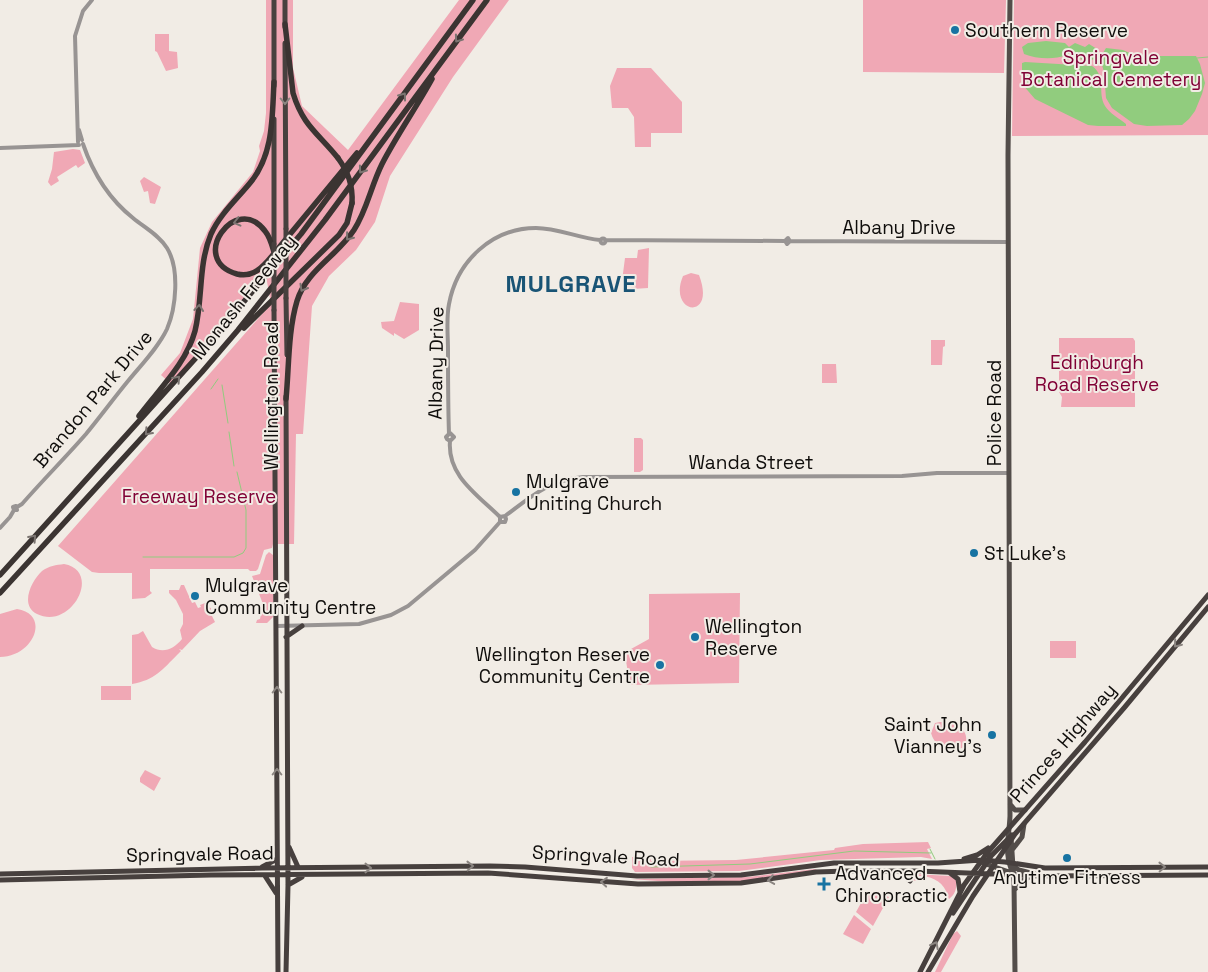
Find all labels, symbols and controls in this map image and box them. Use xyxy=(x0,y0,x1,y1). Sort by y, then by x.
place label: Southern Reserve xyxy=(965,18,1128,43)
marker: Southern Reserve xyxy=(949,24,961,36)
one-way arrow xyxy=(455,33,464,43)
park label: Springvale Botanical Cemetery xyxy=(1021,45,1201,92)
one-way arrow xyxy=(397,92,406,102)
one-way arrow xyxy=(280,98,290,105)
one-way arrow xyxy=(359,164,368,174)
street label: Albany Drive xyxy=(842,215,956,240)
one-way arrow xyxy=(233,216,241,227)
street label: Monash Freeway xyxy=(186,229,302,365)
one-way arrow xyxy=(346,231,354,240)
district label: MULGRAVE xyxy=(505,268,637,299)
one-way arrow xyxy=(300,283,310,292)
one-way arrow xyxy=(193,304,204,312)
street label: Albany Drive xyxy=(423,306,449,420)
street label: Wellington Road xyxy=(259,322,284,470)
street label: Brandon Park Drive xyxy=(28,325,158,473)
park label: Edinburgh Road Reserve xyxy=(1035,350,1159,397)
street label: Police Road xyxy=(982,360,1007,466)
one-way arrow xyxy=(171,376,180,385)
one-way arrow xyxy=(144,426,153,435)
street label: Wanda Street xyxy=(688,450,814,475)
place label: Mulgrave Uniting Church xyxy=(526,469,662,516)
park label: Freeway Reserve xyxy=(122,484,276,509)
marker: Mulgrave Uniting Church xyxy=(510,486,522,498)
one-way arrow xyxy=(27,535,36,544)
place label: St Luke's xyxy=(984,541,1066,566)
marker: St Luke's xyxy=(968,547,980,559)
place label: Mulgrave Community Centre xyxy=(205,573,376,620)
marker: Mulgrave Community Centre xyxy=(189,590,201,602)
place label: Wellington Reserve xyxy=(705,614,802,661)
marker: Wellington Reserve xyxy=(689,631,701,643)
one-way arrow xyxy=(1174,638,1183,647)
place label: Wellington Reserve Community Centre xyxy=(475,642,650,689)
marker: Wellington Reserve Community Centre xyxy=(654,659,666,671)
street label: Princes Highway xyxy=(1004,678,1122,808)
one-way arrow xyxy=(272,686,282,694)
place label: Saint John Vianney's xyxy=(884,712,982,759)
marker: Saint John Vianney's xyxy=(986,729,998,741)
one-way arrow xyxy=(272,768,282,776)
street label: Springvale Road xyxy=(126,840,274,868)
street label: Springvale Road xyxy=(532,840,680,872)
marker: Anytime Fitness xyxy=(1061,852,1073,864)
one-way arrow xyxy=(466,861,474,872)
place label: Advanced Chiropractic xyxy=(835,861,948,908)
one-way arrow xyxy=(1158,862,1166,872)
one-way arrow xyxy=(365,863,373,873)
place label: Anytime Fitness xyxy=(993,865,1141,890)
one-way arrow xyxy=(708,870,716,880)
one-way arrow xyxy=(767,874,776,884)
one-way arrow xyxy=(600,877,608,888)
marker: Advanced Chiropractic xyxy=(817,877,831,891)
one-way arrow xyxy=(928,942,938,951)

